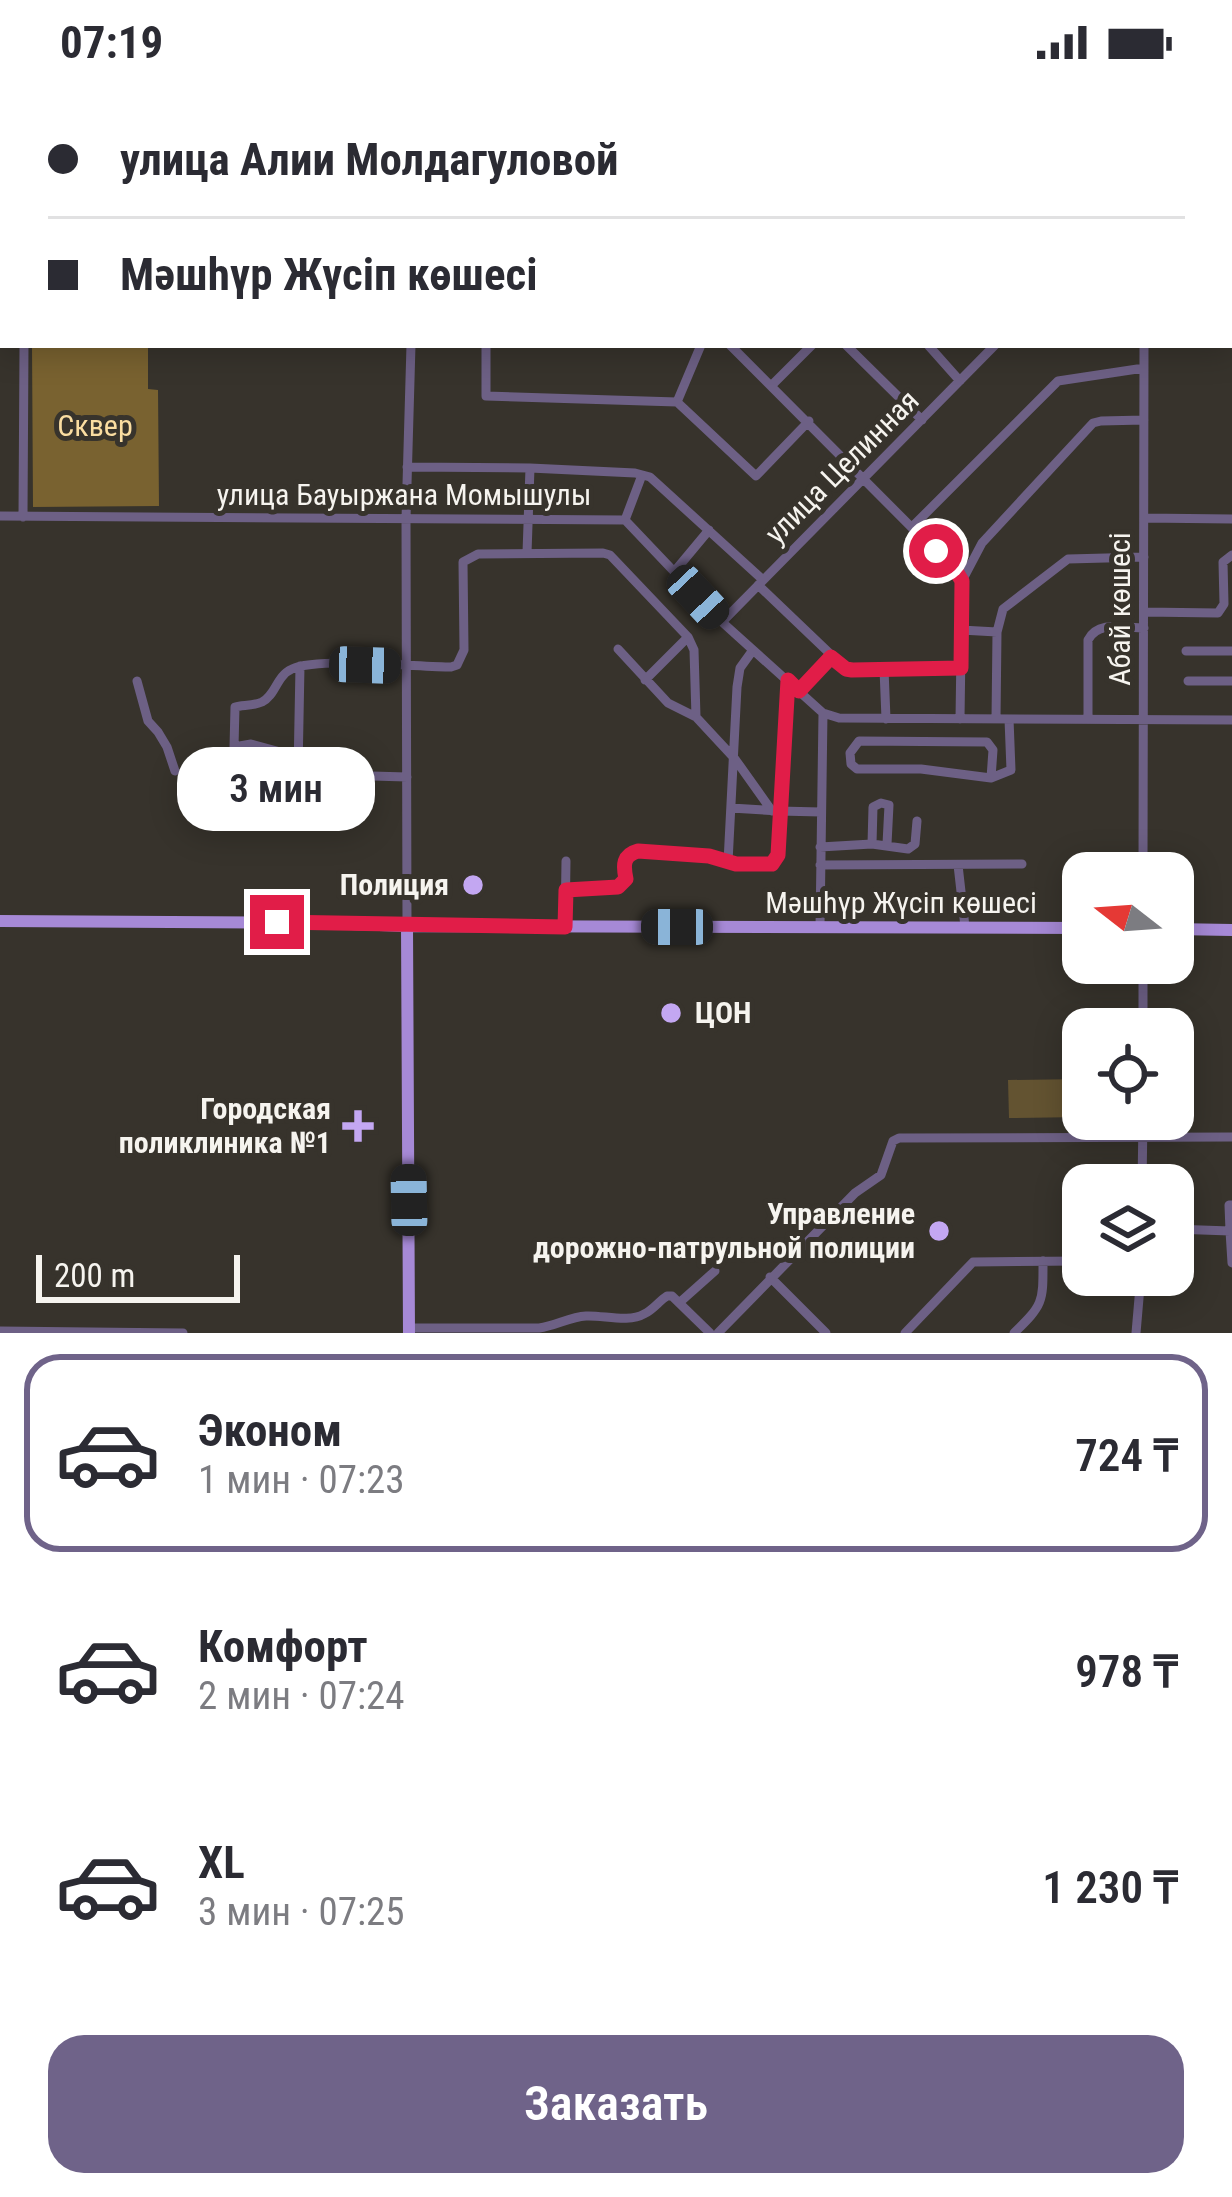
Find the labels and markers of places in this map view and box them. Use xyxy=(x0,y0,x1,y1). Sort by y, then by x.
place label: Полиция xyxy=(340,867,449,902)
marker: Полиция xyxy=(460,872,486,898)
place label: ЦОН xyxy=(695,995,752,1030)
marker: ЦОН xyxy=(658,1000,684,1026)
place label: Городская поликлиника №1 xyxy=(119,1091,331,1160)
marker: Городская поликлиника №1 xyxy=(342,1110,374,1142)
place label: Управление дорожно-патрульной полиции xyxy=(533,1196,915,1265)
marker: Управление дорожно-патрульной полиции xyxy=(926,1218,952,1244)

